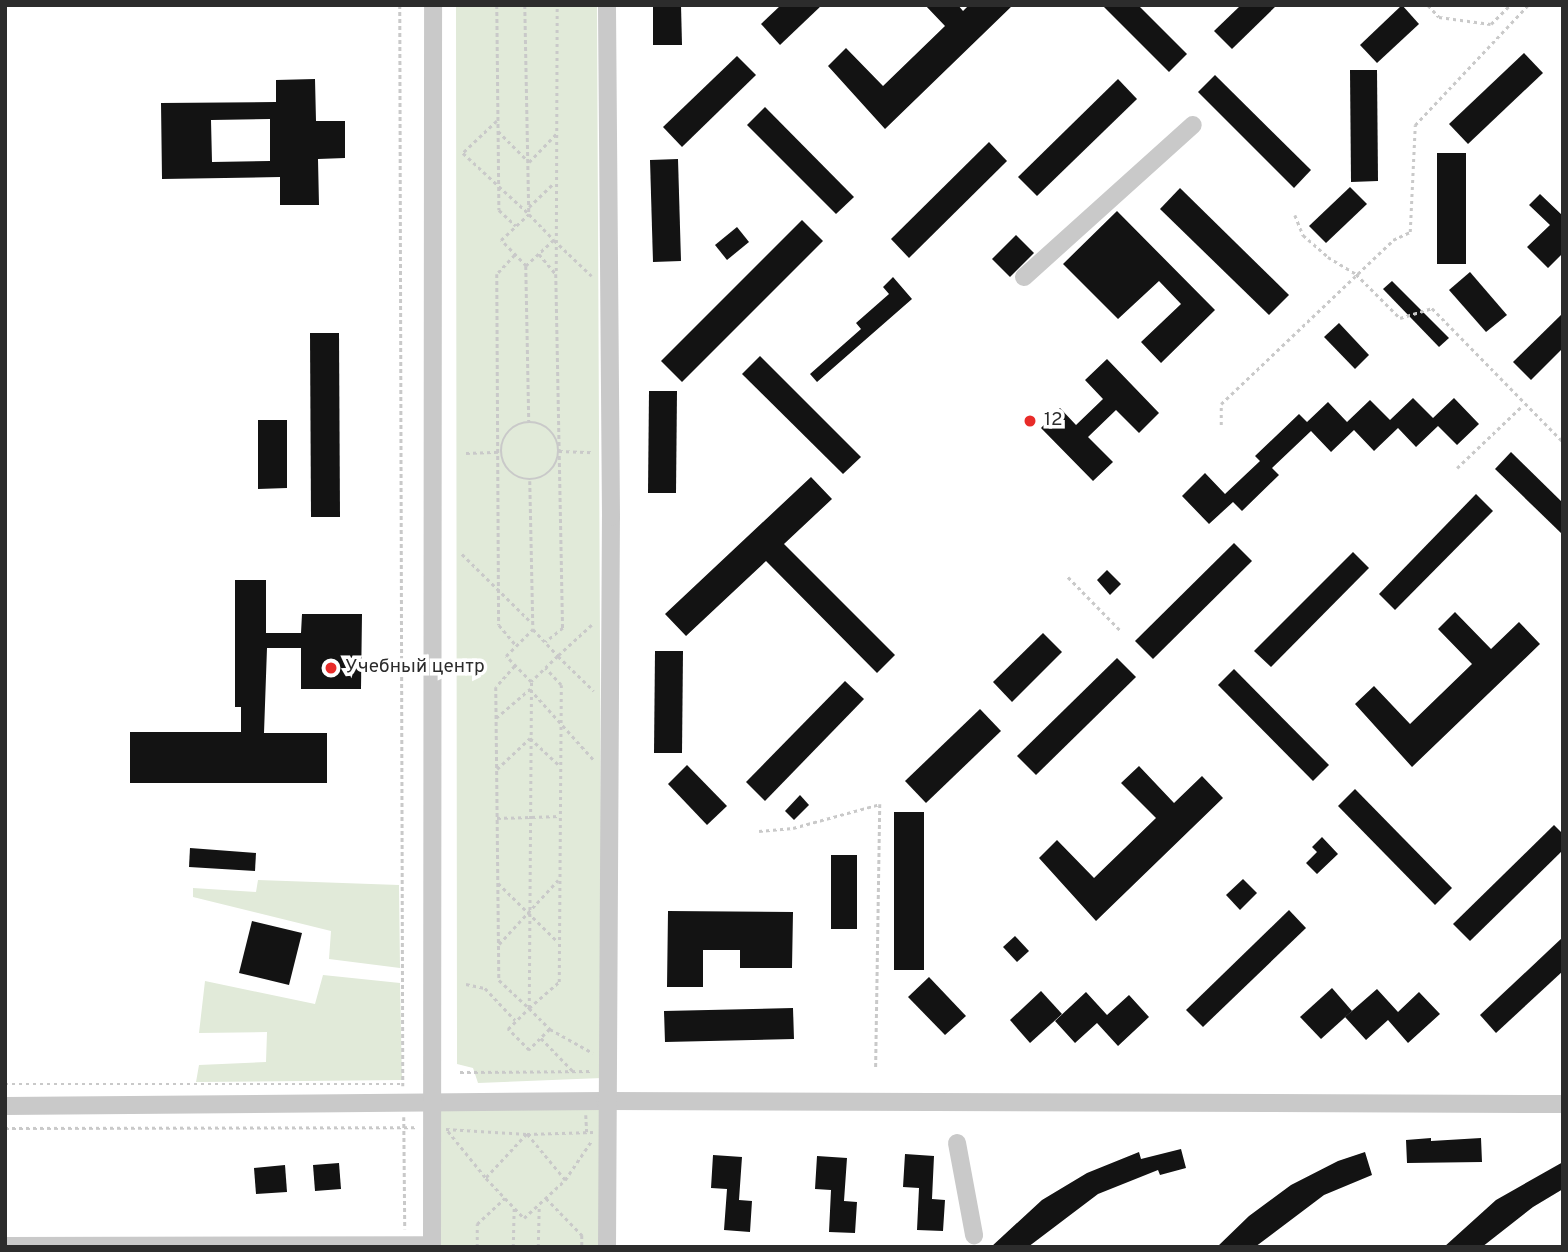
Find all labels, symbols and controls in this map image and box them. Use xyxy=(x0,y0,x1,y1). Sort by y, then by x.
place label: 12 xyxy=(1044,410,1063,432)
marker: 12 xyxy=(1022,413,1038,429)
place label: Учебный центр xyxy=(345,657,485,679)
marker: Учебный центр xyxy=(323,660,339,676)

